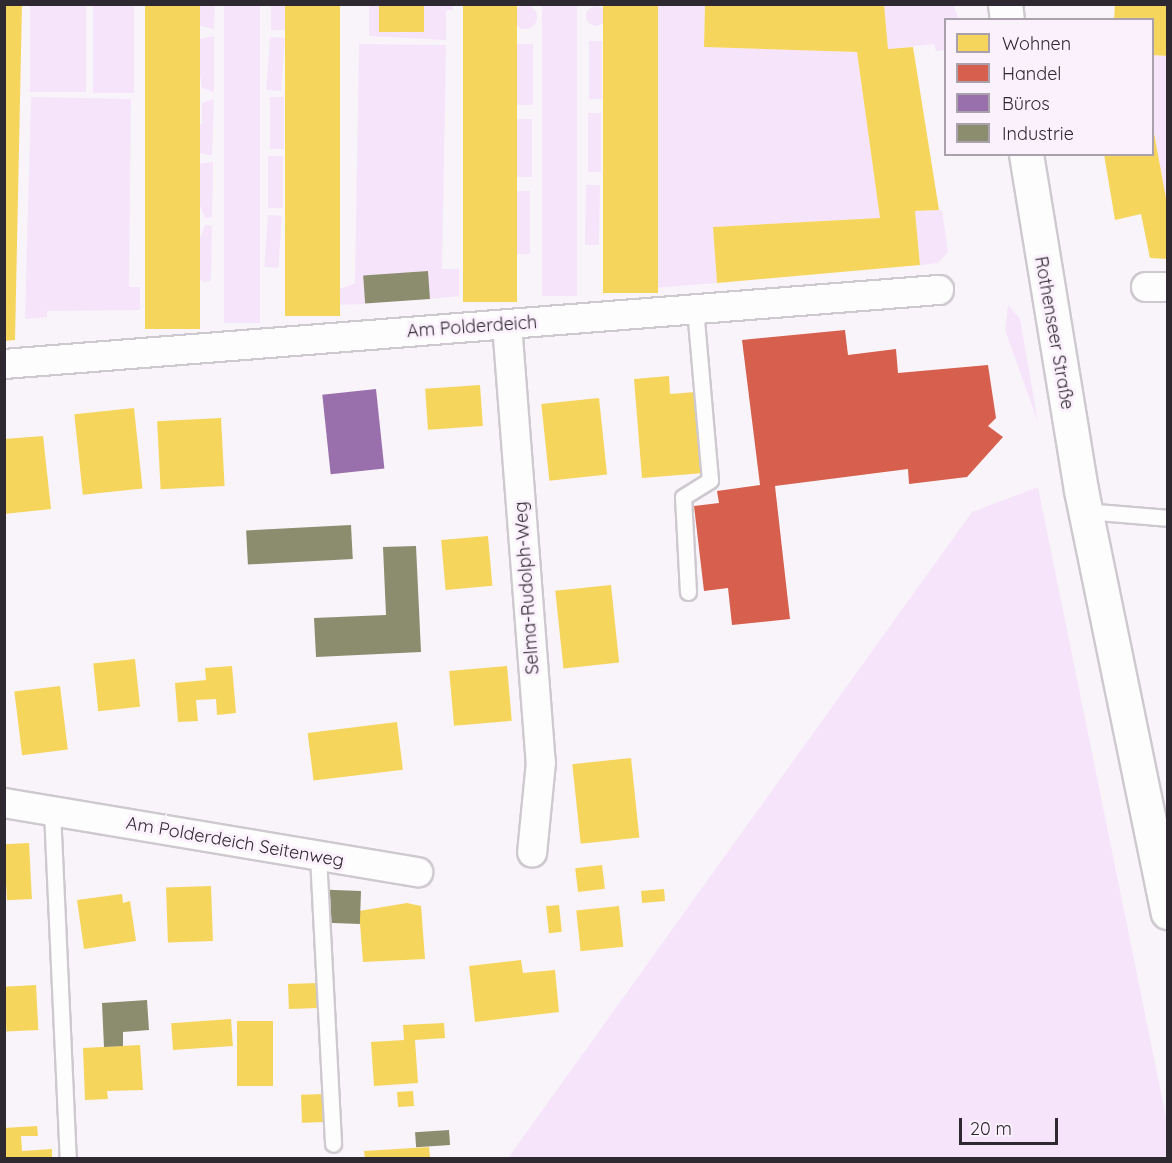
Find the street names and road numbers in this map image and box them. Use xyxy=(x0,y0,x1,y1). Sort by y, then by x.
street label: Rothenseer Straße xyxy=(1030,255,1078,411)
street label: Am Polderdeich xyxy=(406,312,538,342)
street label: Selma-Rudolph-Weg xyxy=(510,501,544,675)
street label: Am Polderdeich Seitenweg xyxy=(124,812,346,872)

